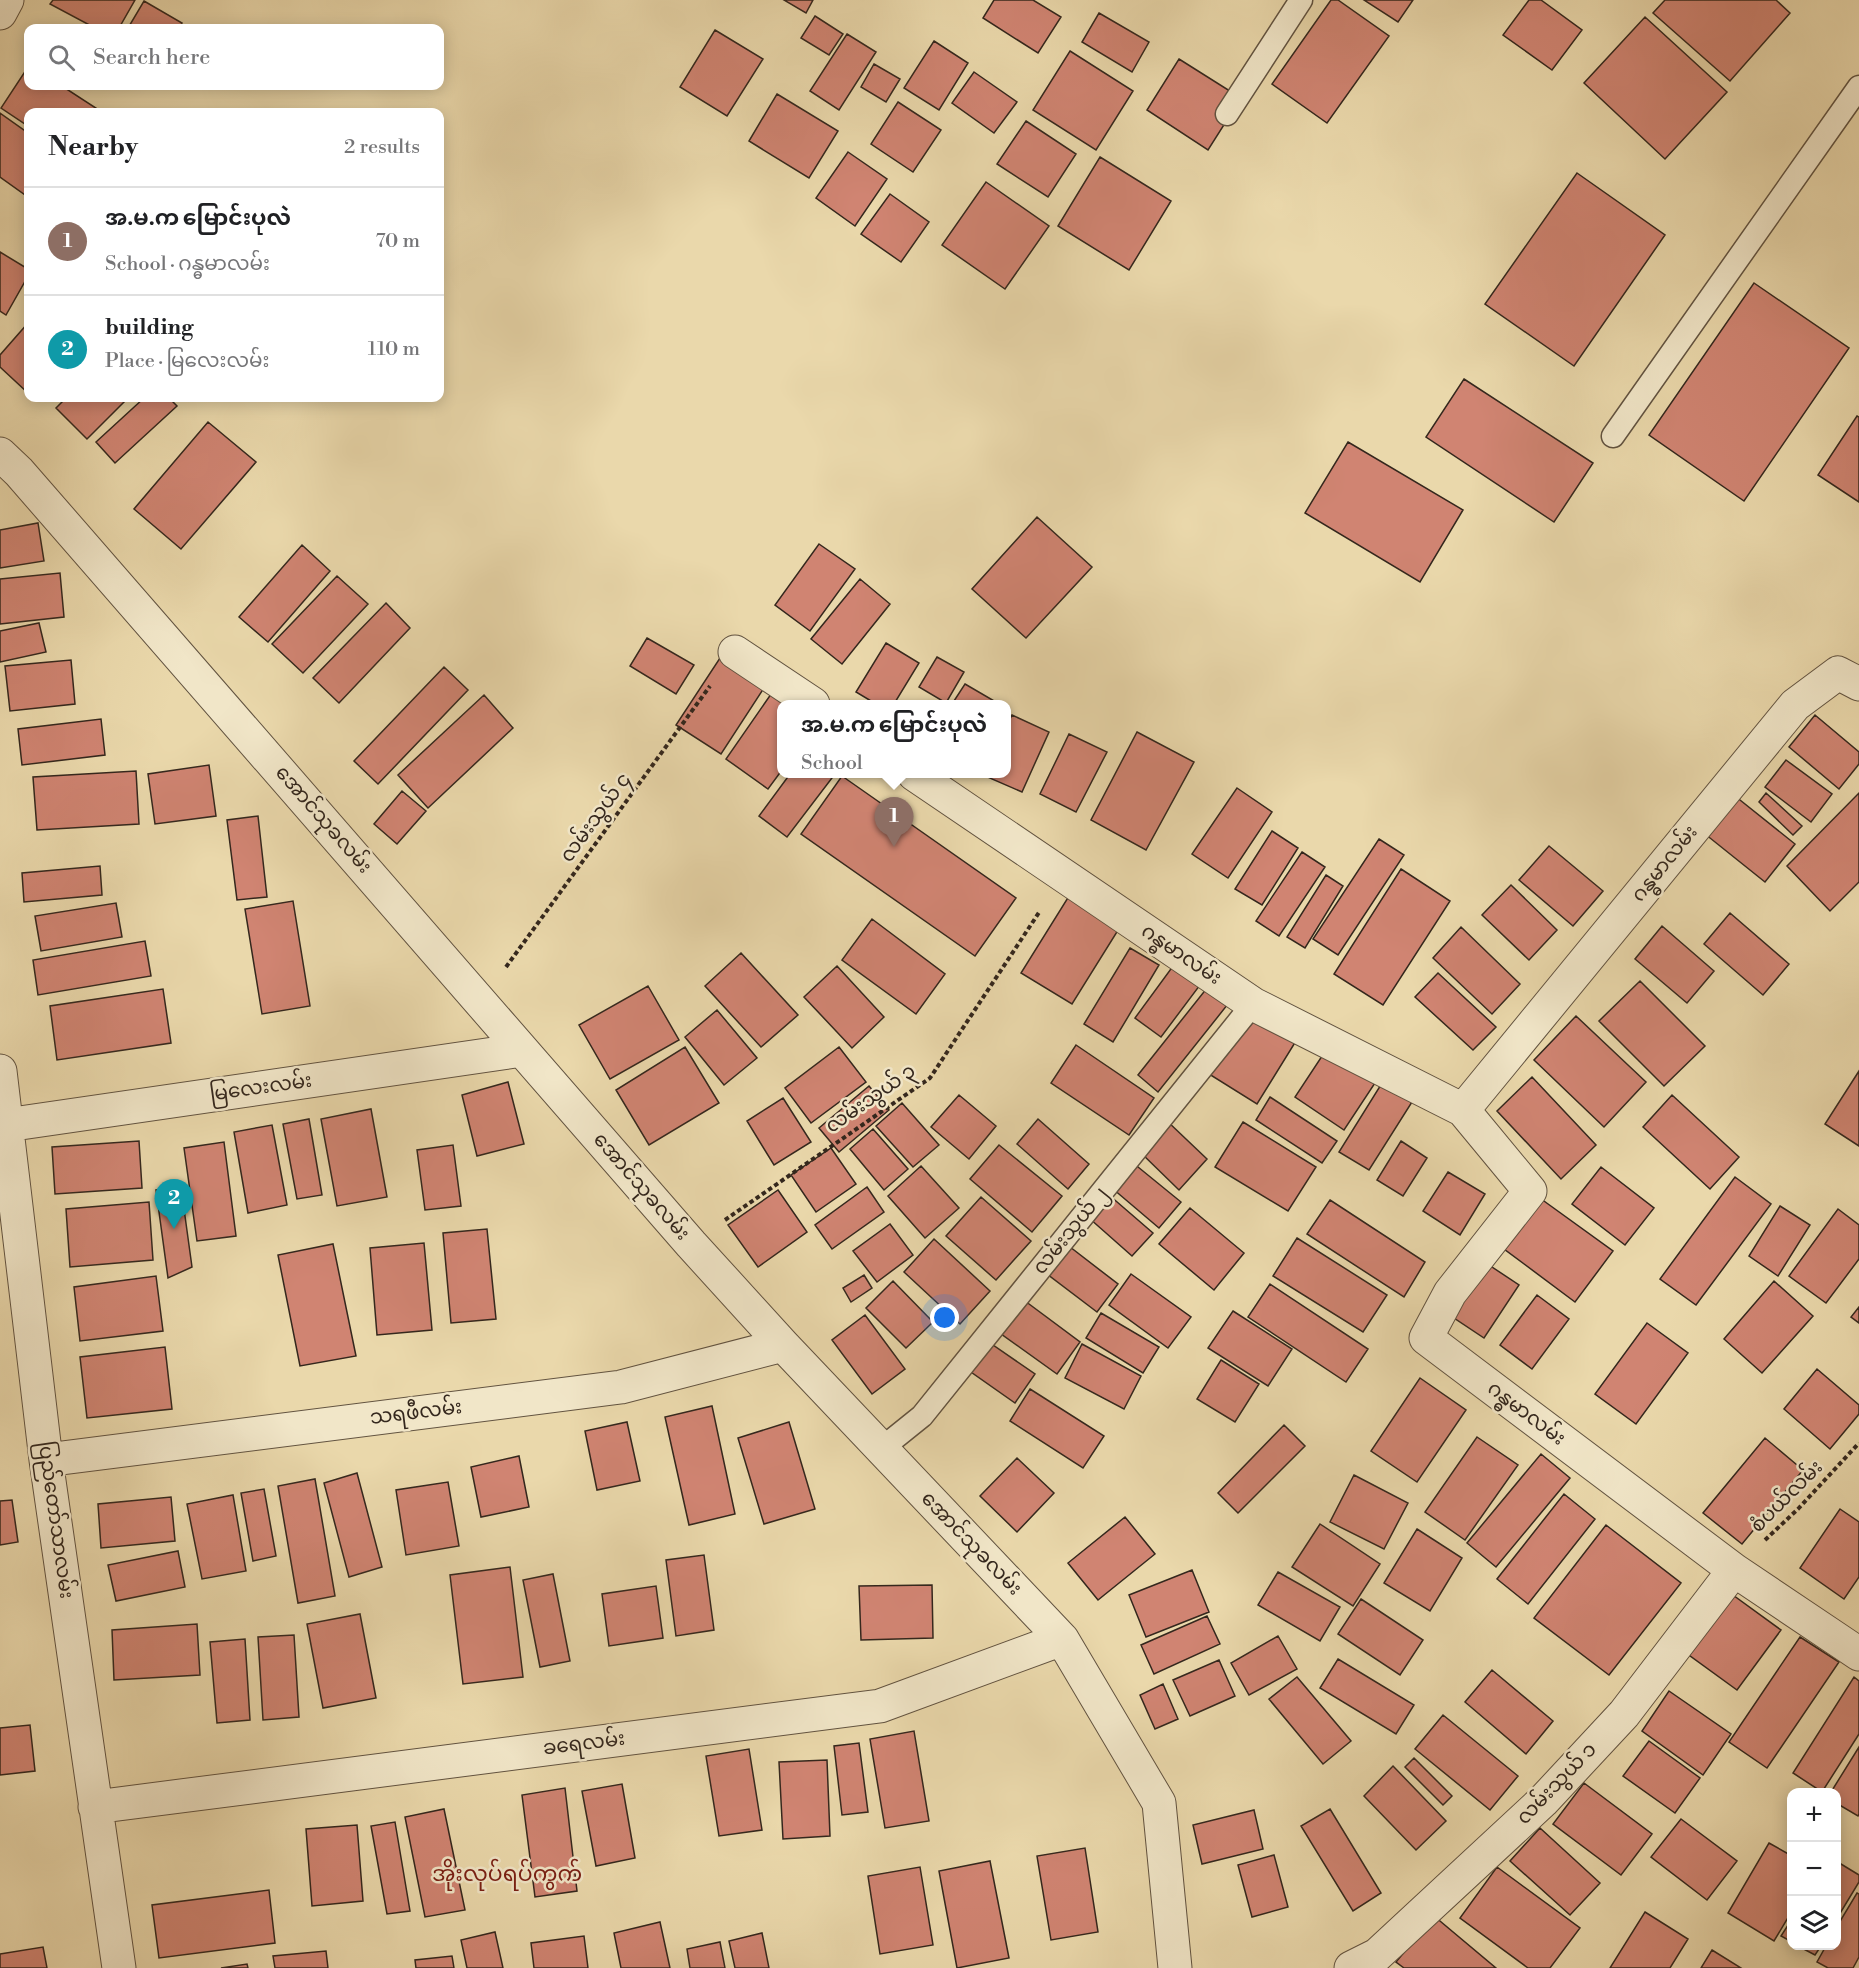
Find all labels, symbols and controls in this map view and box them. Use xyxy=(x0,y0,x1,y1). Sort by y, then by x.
search box xyxy=(24,24,444,90)
icon: search xyxy=(45,41,78,74)
text: Search here xyxy=(93,44,210,71)
text: Nearby xyxy=(48,131,138,163)
text: 2 results xyxy=(344,135,420,160)
text: အ.မ.က မြောင်းပုလဲ xyxy=(105,205,291,232)
text: 1 xyxy=(63,229,72,254)
text: 70 m xyxy=(376,229,420,254)
text: School · ဂန္ဓမာလမ်း xyxy=(105,252,270,277)
text: building xyxy=(105,314,193,341)
text: 2 xyxy=(61,337,74,362)
text: 110 m xyxy=(368,337,420,362)
text: Place · မြလေးလမ်း xyxy=(105,349,269,374)
popup xyxy=(777,700,1011,778)
text: အ.မ.က မြောင်းပုလဲ xyxy=(801,712,987,739)
text: School xyxy=(801,751,863,776)
street label: အောင်သုခလမ်း xyxy=(267,759,379,881)
street label: လမ်းသွယ် ၄ xyxy=(553,767,638,869)
pin: 1 xyxy=(874,798,914,847)
street label: ဂန္ဓမာလမ်း xyxy=(1624,819,1705,909)
street label: ဂန္ဓမာလမ်း xyxy=(1135,917,1228,993)
street label: လမ်းသွယ် ၃ xyxy=(819,1056,922,1141)
street label: မြလေးလမ်း xyxy=(208,1065,314,1110)
street label: အောင်သုခလမ်း xyxy=(585,1126,697,1248)
pin: 2 xyxy=(154,1180,194,1229)
street label: လမ်းသွယ် ၂ xyxy=(1026,1180,1116,1281)
your location xyxy=(930,1303,959,1332)
street label: ဂန္ဓမာလမ်း xyxy=(1480,1374,1572,1454)
street label: သရဖီလမ်း xyxy=(368,1392,464,1433)
street label: ပြည်တော်သာလမ်း xyxy=(30,1439,81,1601)
street label: စံပယ်လမ်း xyxy=(1743,1453,1829,1539)
street label: အောင်သုခလမ်း xyxy=(913,1485,1029,1603)
street label: ခရေလမ်း xyxy=(541,1724,627,1763)
street label: လမ်းသွယ် ၁ xyxy=(1510,1736,1604,1832)
map controls xyxy=(1787,1788,1841,1950)
button: + xyxy=(1787,1788,1841,1842)
button: − xyxy=(1787,1842,1841,1896)
district label: အိုးလုပ်ရပ်ကွက် xyxy=(432,1858,582,1891)
button: layers xyxy=(1787,1896,1841,1950)

